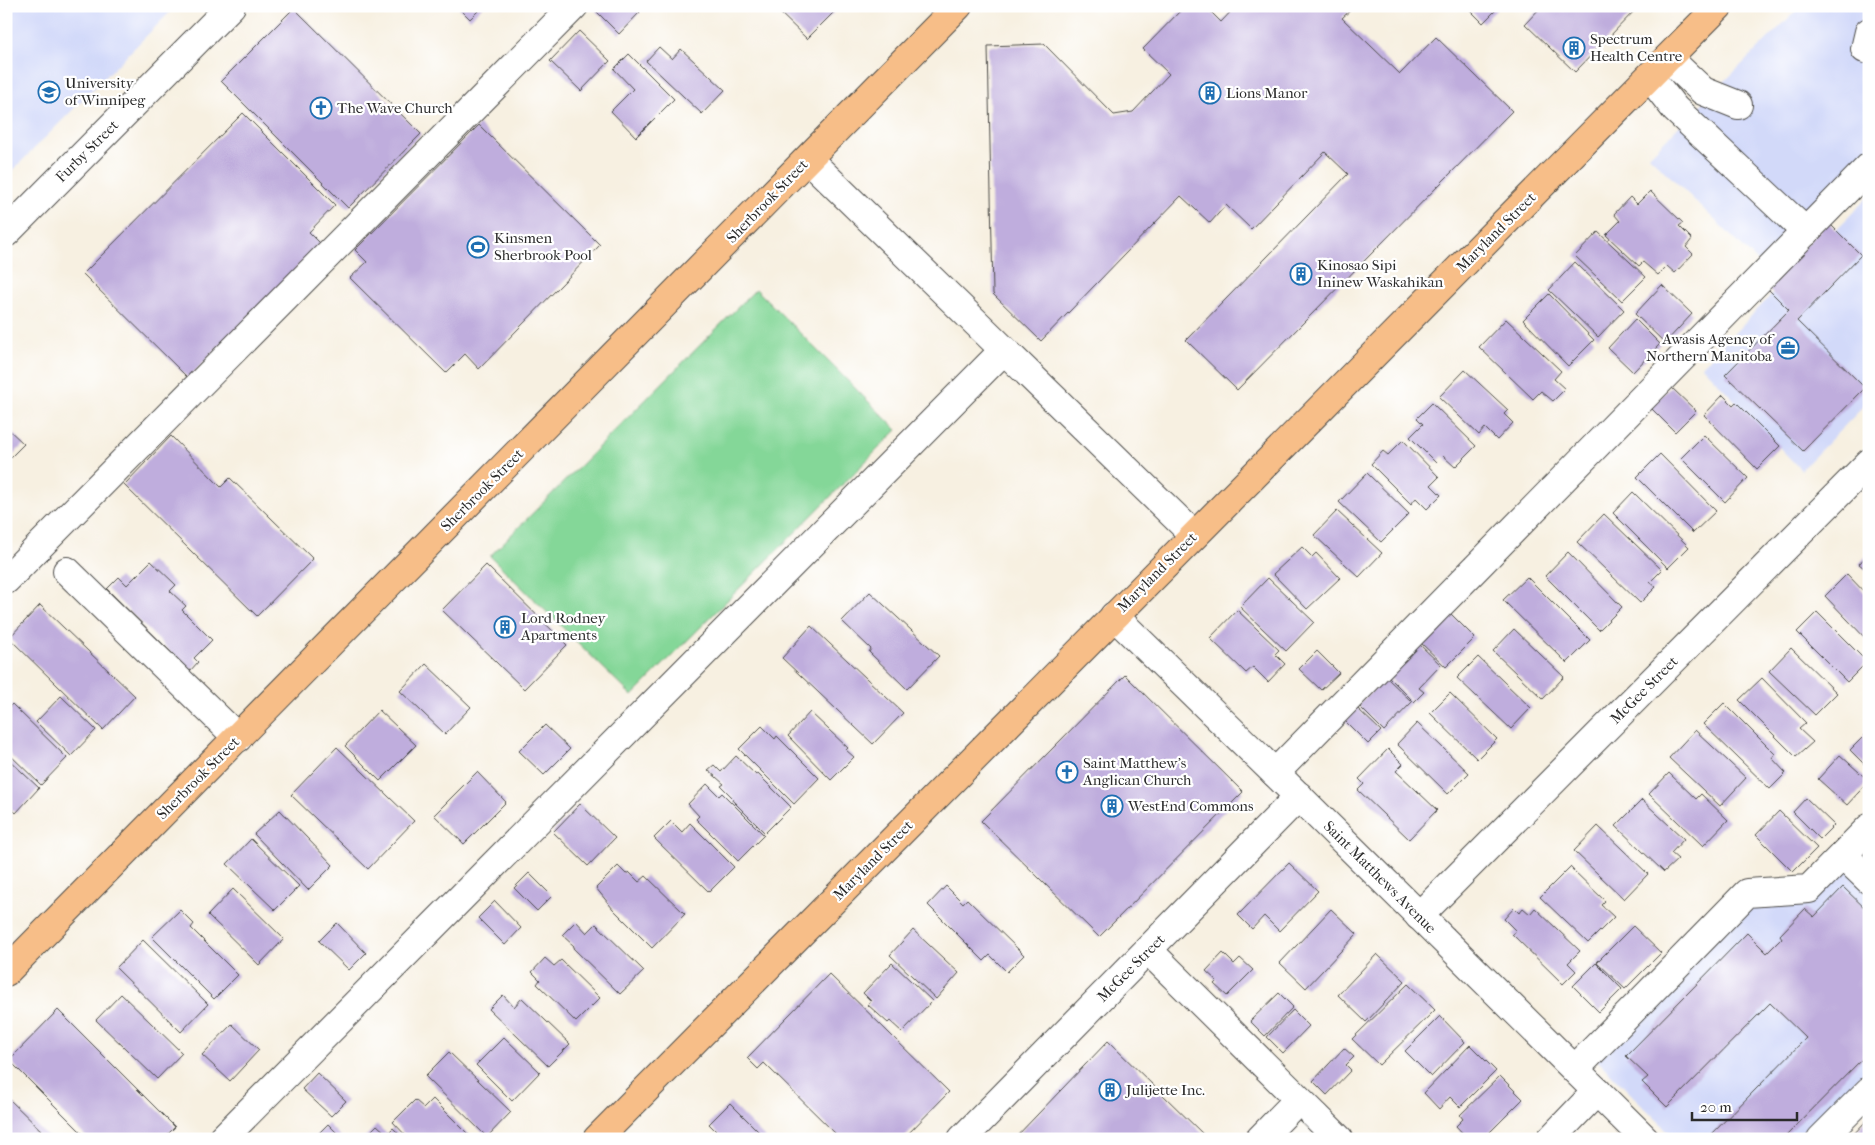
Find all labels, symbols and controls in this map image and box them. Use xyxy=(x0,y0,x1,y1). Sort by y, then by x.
place label: Spectrum Health Centre xyxy=(1590,30,1683,65)
building icon: Spectrum Health Centre xyxy=(1562,36,1586,60)
place label: University of Winnipeg xyxy=(65,74,146,109)
school or university icon: University of Winnipeg xyxy=(37,80,61,104)
building icon: Lions Manor xyxy=(1198,81,1222,105)
place label: Lions Manor xyxy=(1226,84,1308,102)
church icon: The Wave Church xyxy=(309,96,333,120)
place label: The Wave Church xyxy=(337,99,453,117)
street label: Furby Street xyxy=(52,115,123,186)
street label: Sherbrook Street xyxy=(722,155,812,247)
street label: Maryland Street xyxy=(1452,188,1540,276)
place label: Kinsmen Sherbrook Pool xyxy=(494,229,592,264)
sports icon: Kinsmen Sherbrook Pool xyxy=(466,235,490,259)
place label: Kinosao Sipi Ininew Waskahikan xyxy=(1317,256,1444,291)
building icon: Kinosao Sipi Ininew Waskahikan xyxy=(1289,262,1313,286)
place label: Awasis Agency of Northern Manitoba xyxy=(1646,330,1775,365)
office icon: Awasis Agency of Northern Manitoba xyxy=(1776,336,1800,360)
street label: Sherbrook Street xyxy=(437,444,528,535)
street label: Maryland Street xyxy=(1113,528,1201,616)
place label: Lord Rodney Apartments xyxy=(520,609,606,644)
building icon: Lord Rodney Apartments xyxy=(493,615,517,639)
street label: McGee Street xyxy=(1606,652,1682,728)
street label: Sherbrook Street xyxy=(153,732,244,823)
place label: Saint Matthew's Anglican Church xyxy=(1082,754,1192,789)
church icon: Saint Matthew's Anglican Church xyxy=(1055,760,1079,784)
building icon: WestEnd Commons xyxy=(1100,794,1124,818)
place label: WestEnd Commons xyxy=(1127,797,1254,815)
street label: Maryland Street xyxy=(829,816,917,904)
street label: Saint Matthews Avenue xyxy=(1320,817,1440,937)
street label: McGee Street xyxy=(1093,930,1169,1006)
building icon: Julijette Inc. xyxy=(1098,1078,1122,1102)
place label: Julijette Inc. xyxy=(1125,1081,1205,1099)
scale bar xyxy=(1692,1090,1798,1122)
text: 20 m xyxy=(1700,1098,1732,1116)

